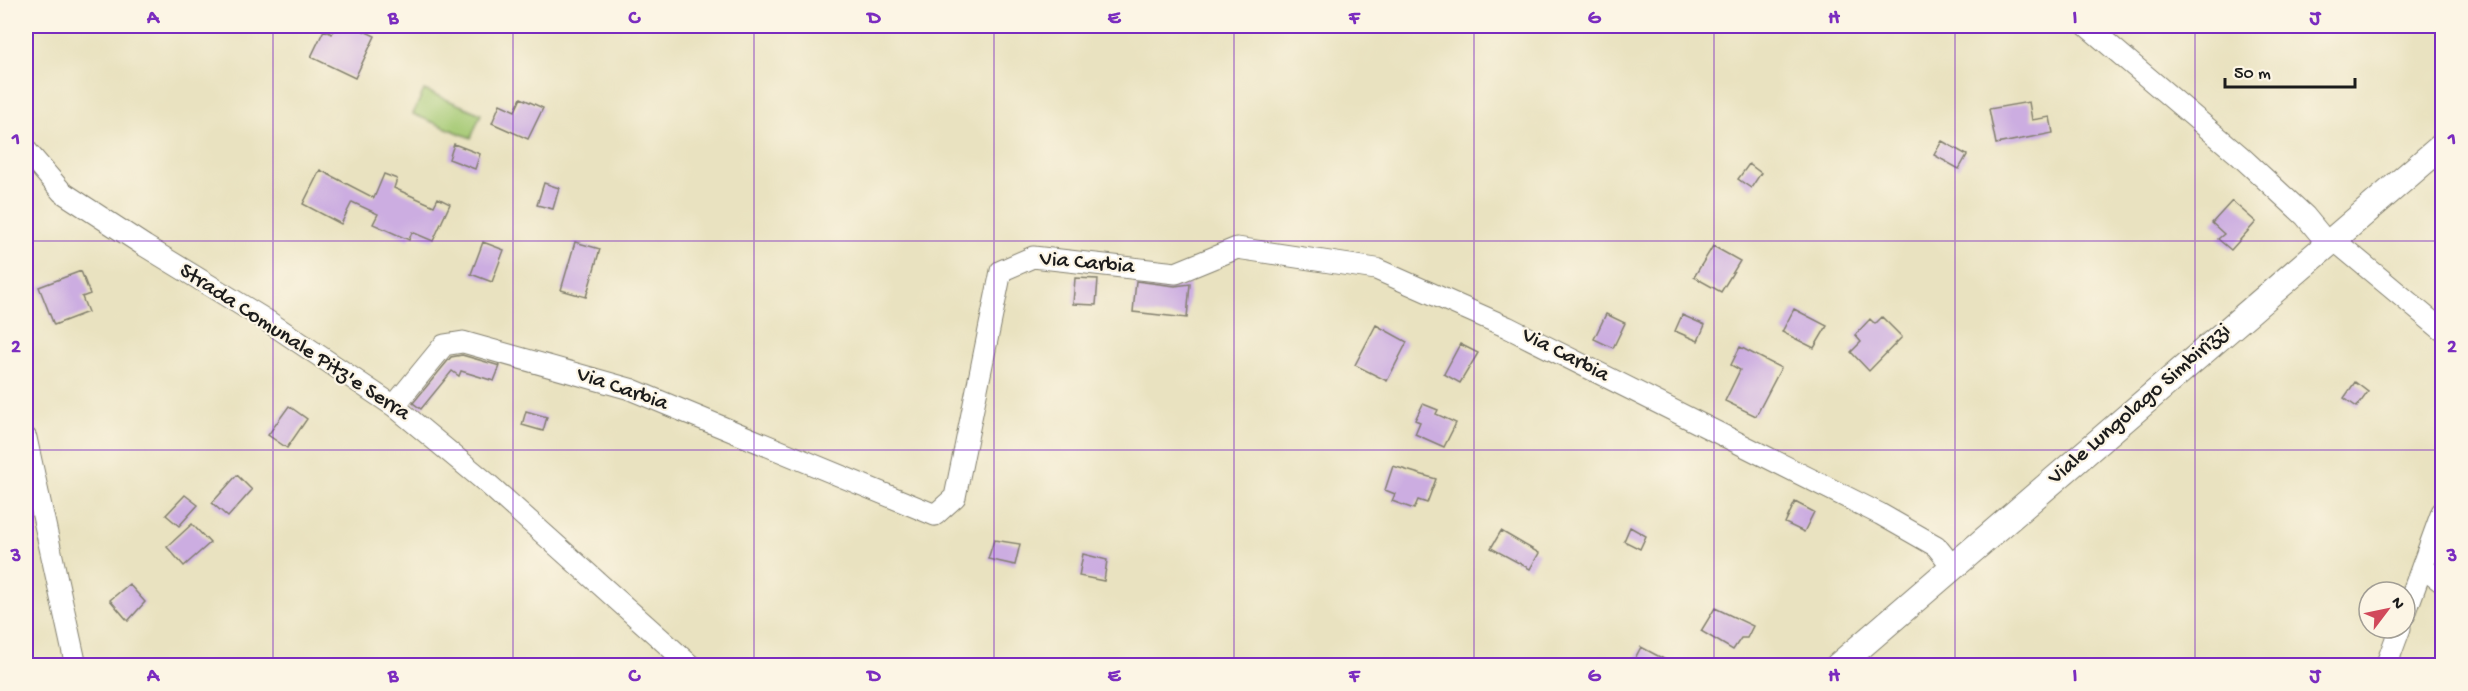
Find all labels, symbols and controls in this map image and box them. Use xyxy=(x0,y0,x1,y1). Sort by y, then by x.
text: A xyxy=(146,8,161,31)
text: B xyxy=(387,8,399,31)
text: C xyxy=(628,8,642,31)
text: D xyxy=(865,8,881,31)
text: E xyxy=(1108,8,1122,31)
text: F xyxy=(1348,8,1361,31)
text: G xyxy=(1588,8,1602,31)
text: H xyxy=(1828,8,1840,31)
text: I xyxy=(2073,8,2078,31)
text: J xyxy=(2309,8,2322,31)
scale bar xyxy=(2225,51,2356,89)
text: 50 m xyxy=(2234,64,2271,85)
text: 1 xyxy=(11,129,20,152)
text: 1 xyxy=(2447,129,2456,152)
street label: Via Carbia xyxy=(1038,247,1136,281)
street label: Strada Comunale Pitz'e Serra xyxy=(174,259,415,428)
street label: Viale Lungolago Simbirizzi xyxy=(2043,319,2237,492)
street label: Via Carbia xyxy=(1516,322,1614,389)
text: 2 xyxy=(11,337,21,360)
text: 2 xyxy=(2447,337,2457,360)
street label: Via Carbia xyxy=(572,362,672,418)
text: 3 xyxy=(10,546,21,569)
text: 3 xyxy=(2446,546,2457,569)
north arrow xyxy=(2357,580,2417,640)
text: N xyxy=(2386,594,2408,614)
text: A xyxy=(146,666,161,689)
text: B xyxy=(387,666,399,689)
text: C xyxy=(628,666,642,689)
text: D xyxy=(865,666,881,689)
text: E xyxy=(1108,666,1122,689)
text: F xyxy=(1348,666,1361,689)
text: G xyxy=(1588,666,1602,689)
text: H xyxy=(1828,666,1840,689)
text: I xyxy=(2073,666,2078,689)
text: J xyxy=(2309,666,2322,689)

